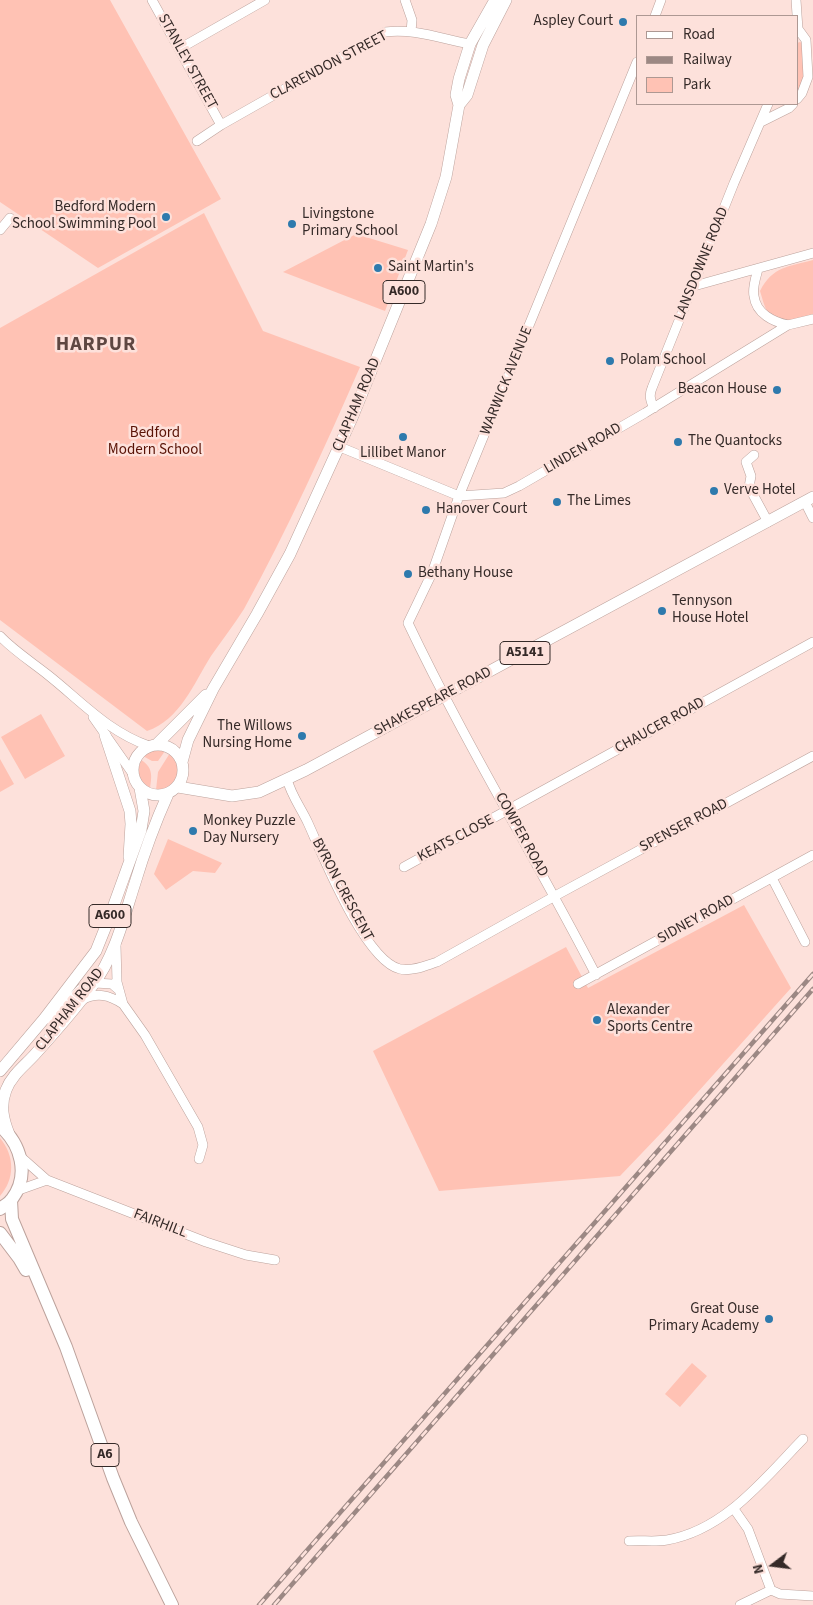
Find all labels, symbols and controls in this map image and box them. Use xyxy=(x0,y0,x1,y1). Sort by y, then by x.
street label: STANLEY STREET xyxy=(153,11,221,113)
place label: Aspley Court xyxy=(533,13,613,31)
legend xyxy=(636,15,798,105)
marker: Aspley Court xyxy=(617,16,629,28)
text: Road xyxy=(683,24,715,45)
street label: CLARENDON STREET xyxy=(267,27,391,105)
text: Railway xyxy=(683,49,732,70)
text: Park xyxy=(683,74,711,95)
place label: Bedford Modern School Swimming Pool xyxy=(12,199,156,234)
street label: LANSDOWNE ROAD xyxy=(671,205,733,323)
place label: Livingstone Primary School xyxy=(302,206,398,241)
marker: Bedford Modern School Swimming Pool xyxy=(160,211,172,223)
marker: Livingstone Primary School xyxy=(286,218,298,230)
place label: Saint Martin's xyxy=(388,259,474,277)
marker: Saint Martin's xyxy=(372,262,384,274)
road number: A600 xyxy=(383,280,425,304)
street label: WARWICK AVENUE xyxy=(477,324,537,438)
district label: HARPUR xyxy=(55,334,137,358)
place label: Polam School xyxy=(620,352,706,370)
street label: CLAPHAM ROAD xyxy=(329,355,385,455)
marker: Polam School xyxy=(604,355,616,367)
place label: Beacon House xyxy=(678,381,767,399)
marker: Beacon House xyxy=(771,384,783,396)
street label: LINDEN ROAD xyxy=(541,420,625,478)
park label: Bedford Modern School xyxy=(108,425,202,460)
marker: Lillibet Manor xyxy=(397,431,409,443)
place label: The Quantocks xyxy=(688,433,782,451)
marker: The Quantocks xyxy=(672,436,684,448)
place label: Lillibet Manor xyxy=(360,445,446,463)
place label: Verve Hotel xyxy=(724,482,796,500)
marker: Verve Hotel xyxy=(708,485,720,497)
place label: The Limes xyxy=(567,493,631,511)
marker: The Limes xyxy=(551,496,563,508)
place label: Hanover Court xyxy=(436,501,527,519)
marker: Hanover Court xyxy=(420,504,432,516)
place label: Bethany House xyxy=(418,565,513,583)
marker: Bethany House xyxy=(402,568,414,580)
place label: Tennyson House Hotel xyxy=(672,593,749,628)
marker: Tennyson House Hotel xyxy=(656,605,668,617)
road number: A5141 xyxy=(500,641,550,664)
street label: SHAKESPEARE ROAD xyxy=(371,663,495,741)
street label: CHAUCER ROAD xyxy=(612,694,708,758)
place label: The Willows Nursing Home xyxy=(202,718,292,753)
marker: The Willows Nursing Home xyxy=(296,730,308,742)
street label: COWPER ROAD xyxy=(490,790,552,880)
street label: SPENSER ROAD xyxy=(637,795,731,857)
street label: KEATS CLOSE xyxy=(415,811,497,867)
place label: Monkey Puzzle Day Nursery xyxy=(203,813,296,848)
marker: Monkey Puzzle Day Nursery xyxy=(187,825,199,837)
street label: BYRON CRESCENT xyxy=(307,835,377,945)
street label: SIDNEY ROAD xyxy=(655,892,737,948)
road number: A600 xyxy=(89,904,131,928)
street label: CLAPHAM ROAD xyxy=(32,965,108,1055)
place label: Alexander Sports Centre xyxy=(607,1002,693,1037)
marker: Alexander Sports Centre xyxy=(591,1014,603,1026)
street label: FAIRHILL xyxy=(131,1206,189,1242)
place label: Great Ouse Primary Academy xyxy=(648,1301,759,1336)
marker: Great Ouse Primary Academy xyxy=(763,1313,775,1325)
road number: A6 xyxy=(91,1444,119,1466)
north arrow xyxy=(748,1540,798,1590)
text: N xyxy=(748,1562,769,1576)

